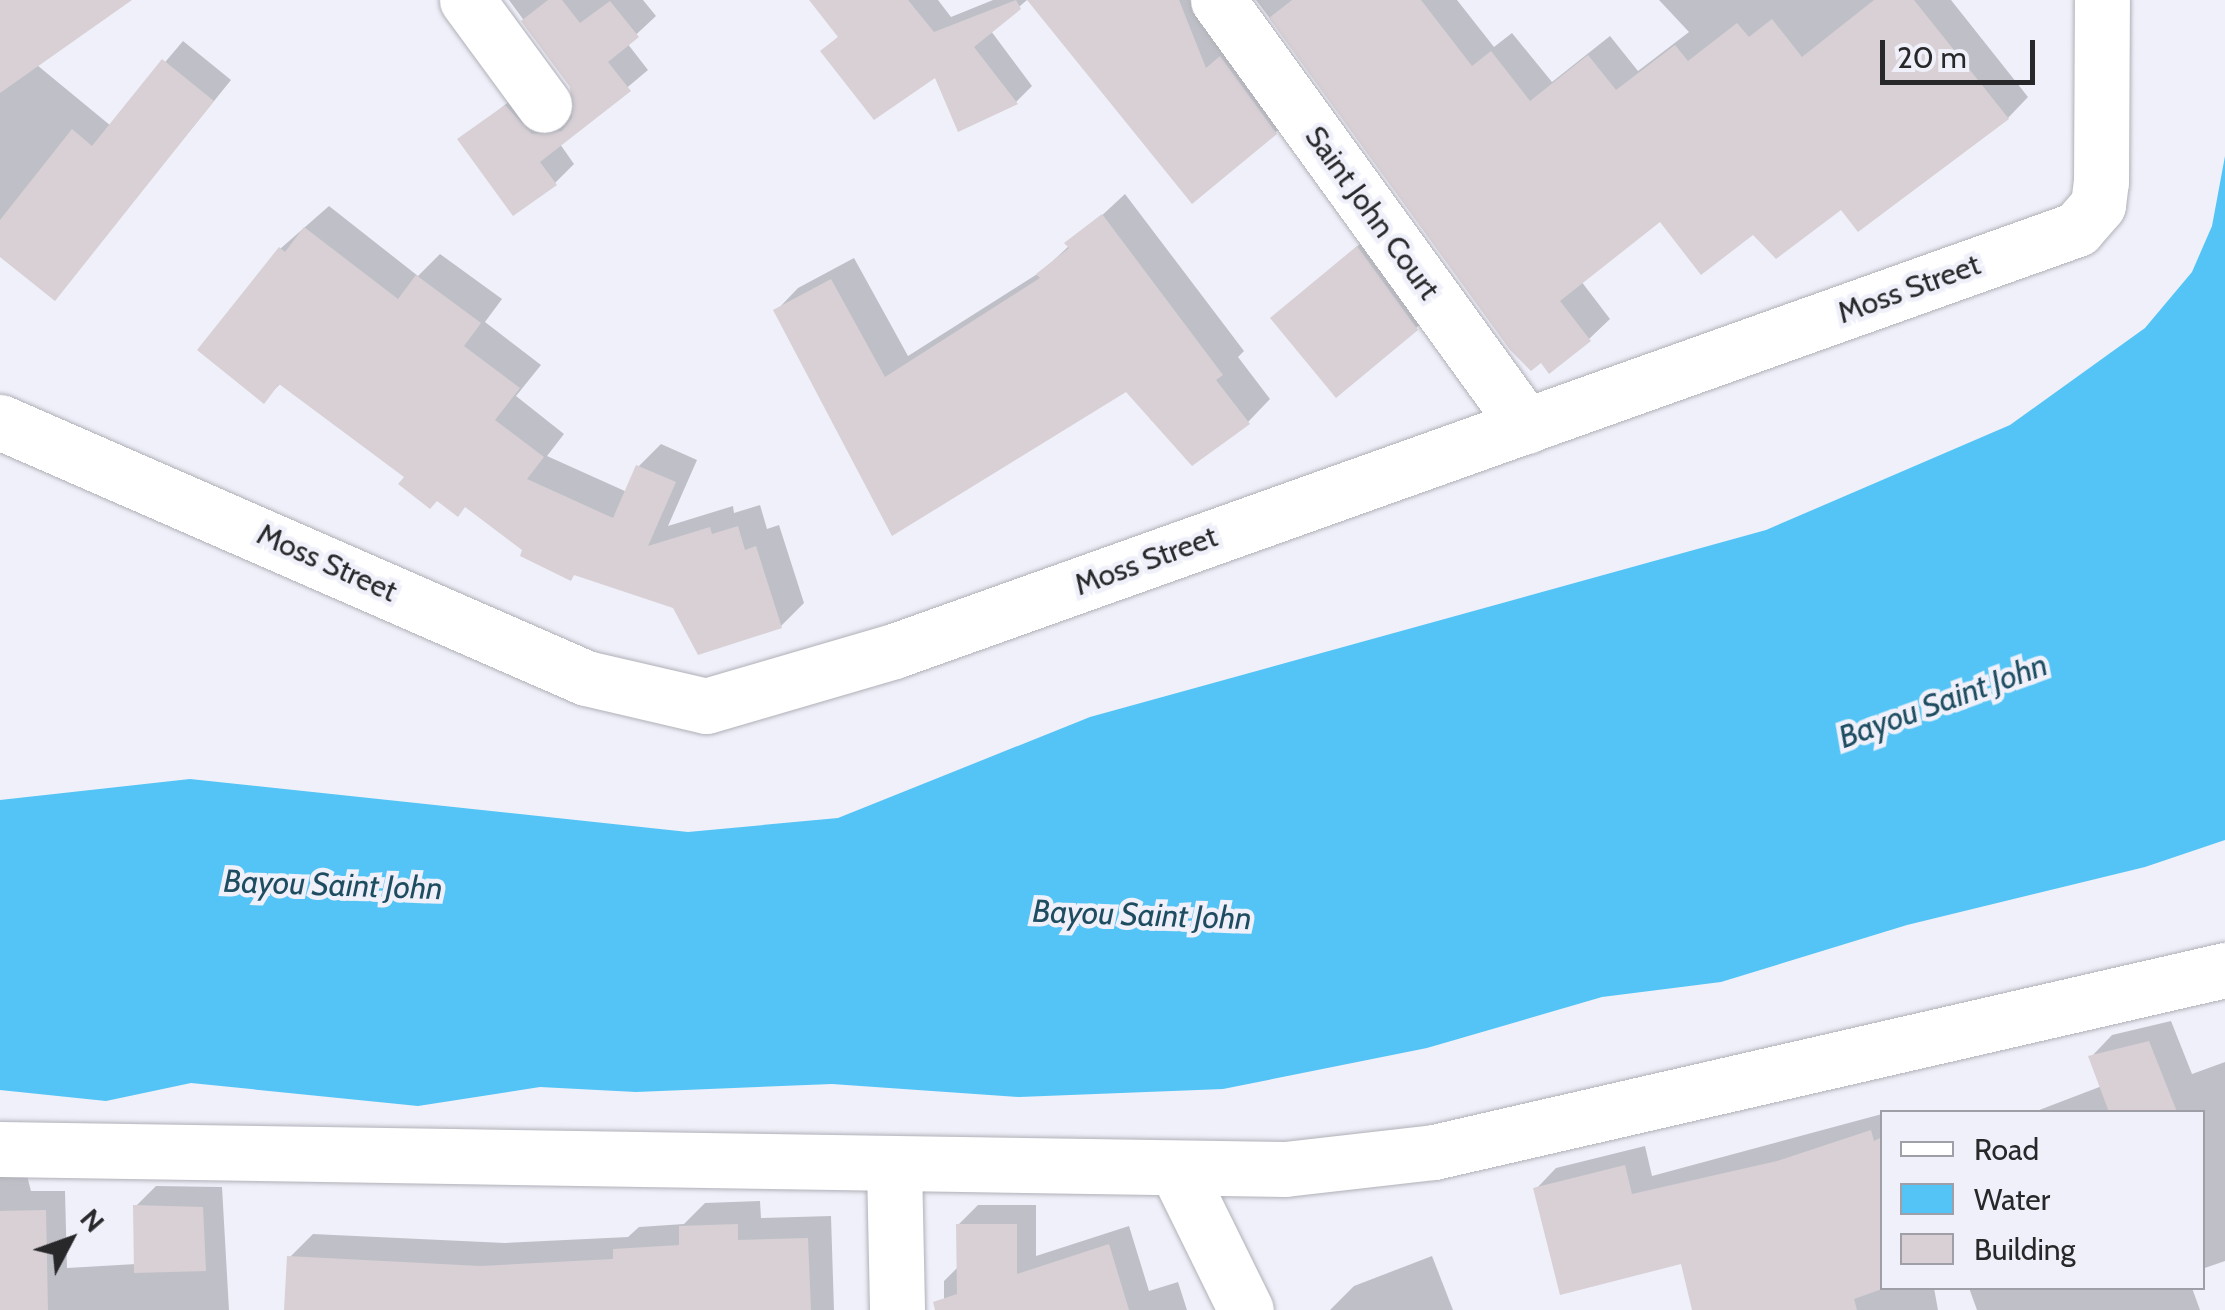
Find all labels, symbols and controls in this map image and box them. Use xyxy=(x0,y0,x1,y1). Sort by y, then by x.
scale bar xyxy=(1885,20,2040,82)
text: 20 m xyxy=(1897,39,1967,76)
street label: Saint John Court xyxy=(1297,119,1447,307)
street label: Moss Street xyxy=(1833,247,1985,331)
street label: Moss Street xyxy=(252,516,402,610)
street label: Moss Street xyxy=(1070,519,1222,603)
water label: Bayou Saint John xyxy=(1833,645,2053,757)
water label: Bayou Saint John xyxy=(223,862,443,908)
water label: Bayou Saint John xyxy=(1032,892,1252,938)
legend xyxy=(1880,1110,2205,1290)
text: Road xyxy=(1974,1131,2039,1168)
text: Water xyxy=(1974,1181,2050,1218)
north arrow xyxy=(20,1190,120,1290)
text: N xyxy=(73,1202,112,1239)
text: Building xyxy=(1974,1231,2076,1268)

